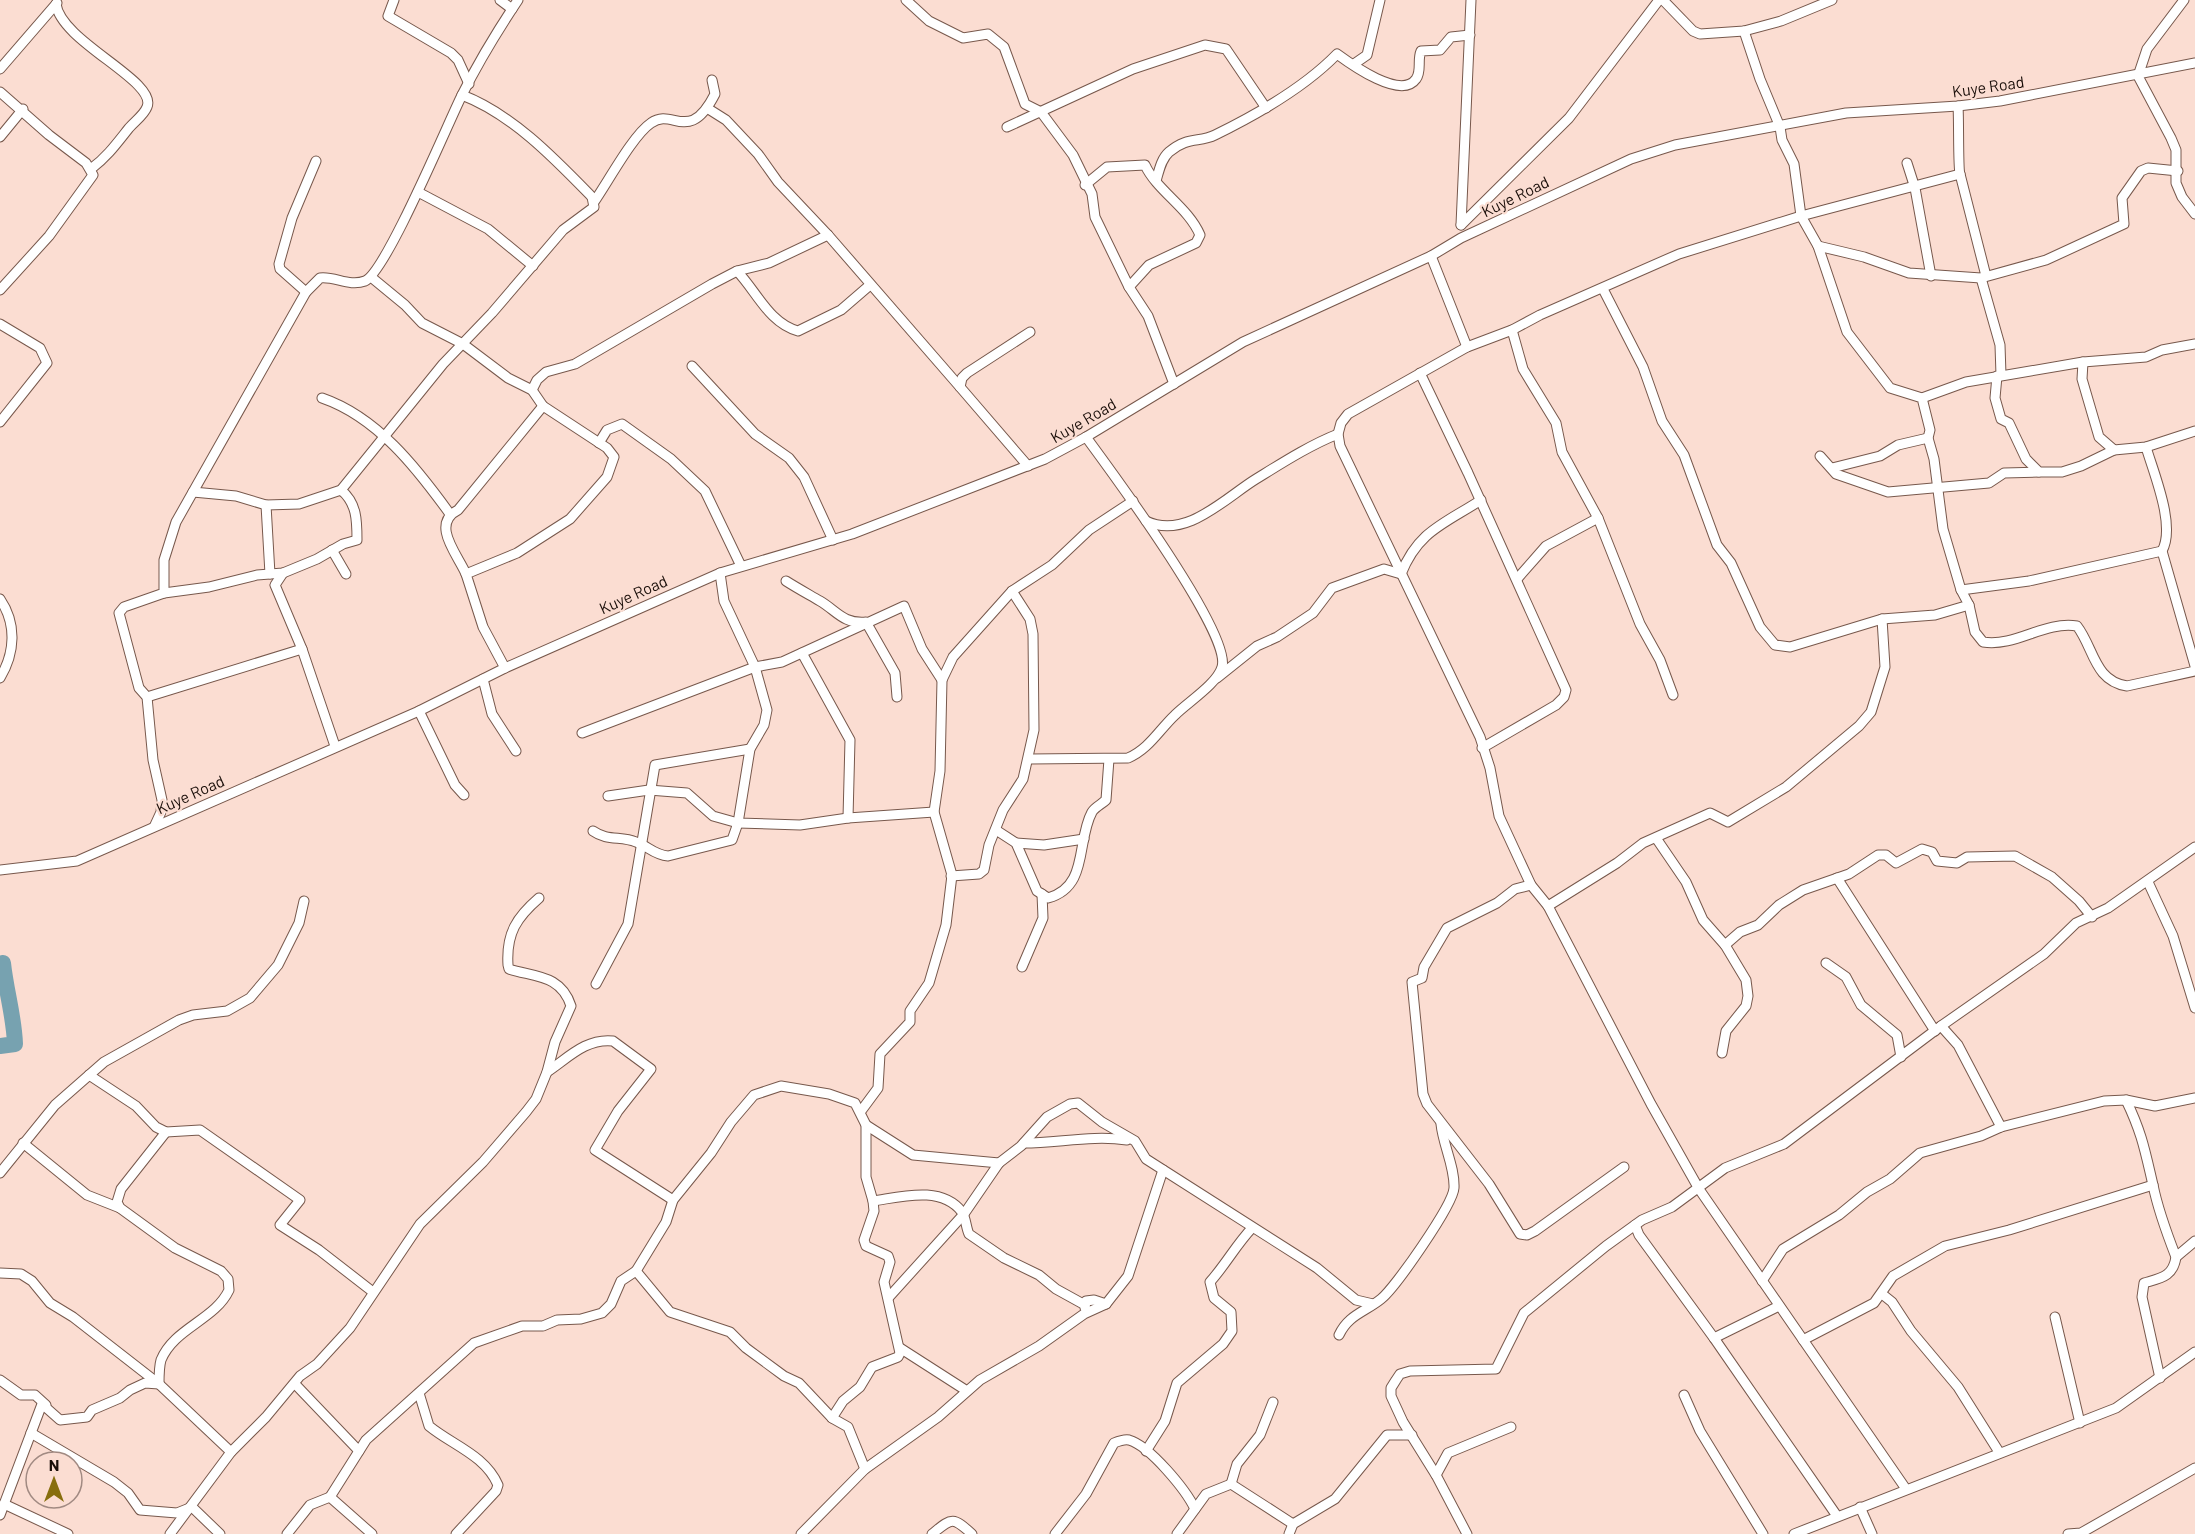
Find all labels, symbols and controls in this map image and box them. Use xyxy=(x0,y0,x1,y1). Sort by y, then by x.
street label: Kuye Road xyxy=(1951,72,2025,100)
street label: Kuye Road xyxy=(1478,172,1552,220)
street label: Kuye Road xyxy=(1047,394,1119,446)
street label: Kuye Road xyxy=(596,571,670,617)
street label: Kuye Road xyxy=(153,771,227,817)
north arrow xyxy=(24,1450,84,1510)
text: N xyxy=(49,1455,59,1474)

